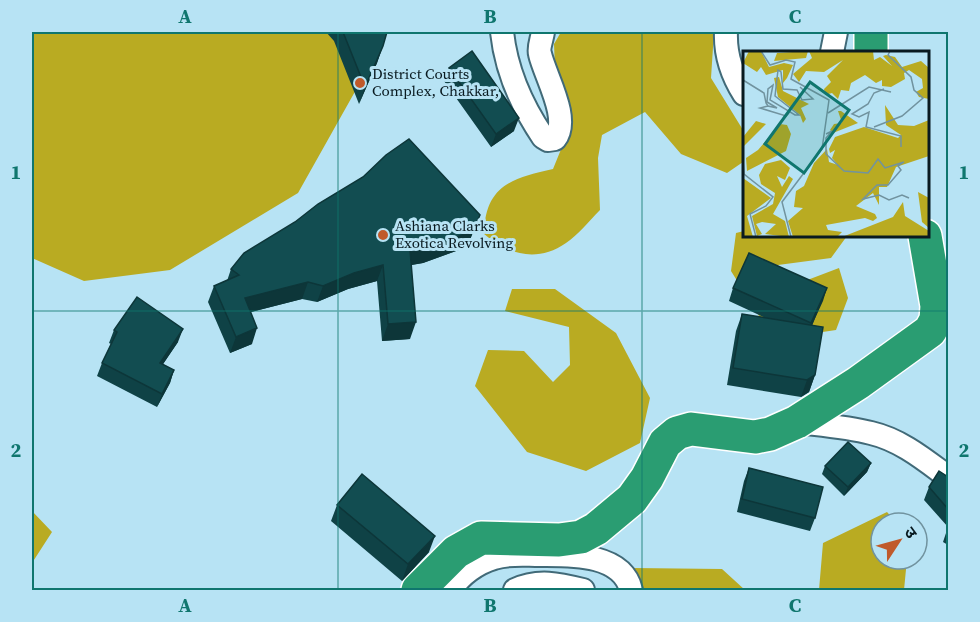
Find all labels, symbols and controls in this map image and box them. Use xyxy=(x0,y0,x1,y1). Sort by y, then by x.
text: A xyxy=(178,2,192,30)
text: B xyxy=(483,2,497,30)
text: C xyxy=(789,2,801,30)
inset map xyxy=(743,51,929,237)
place label: District Courts Complex, Chakkar, xyxy=(372,63,499,101)
marker: District Courts Complex, Chakkar, xyxy=(353,76,367,90)
text: 1 xyxy=(11,158,21,186)
text: 1 xyxy=(959,158,969,186)
place label: Ashiana Clarks Exotica Revolving xyxy=(395,215,513,253)
marker: Ashiana Clarks Exotica Revolving xyxy=(376,228,390,242)
text: 2 xyxy=(11,436,22,464)
text: 2 xyxy=(959,436,970,464)
north arrow xyxy=(869,511,929,571)
text: उ xyxy=(899,522,923,543)
text: A xyxy=(178,591,192,619)
text: B xyxy=(483,591,497,619)
text: C xyxy=(789,591,801,619)

